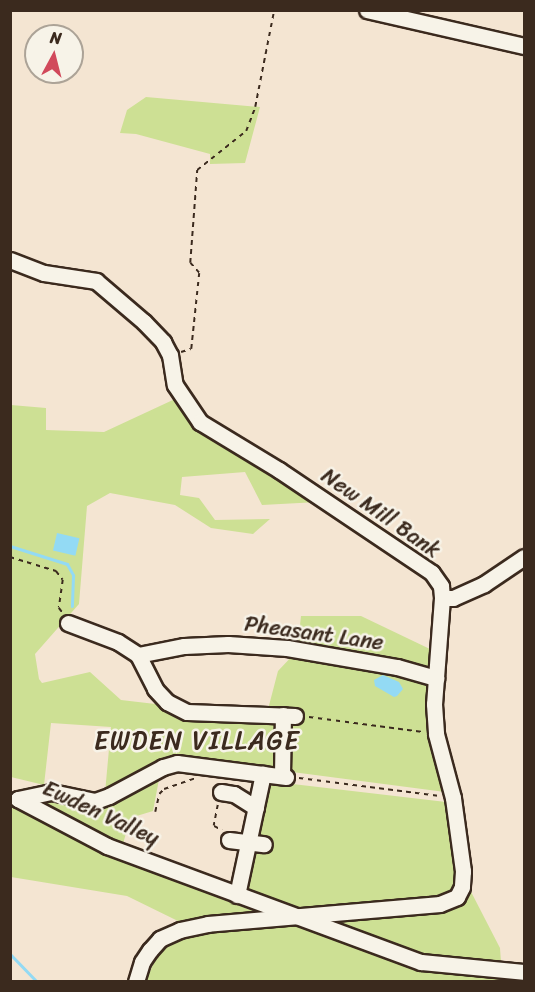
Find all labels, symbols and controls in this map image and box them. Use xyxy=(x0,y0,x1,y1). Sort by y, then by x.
text: N xyxy=(49,23,63,53)
north arrow xyxy=(24,24,84,84)
street label: New Mill Bank xyxy=(317,463,445,563)
street label: Pheasant Lane xyxy=(243,610,385,656)
district label: EWDEN VILLAGE xyxy=(94,725,300,757)
street label: Ewden Valley xyxy=(38,774,164,852)

